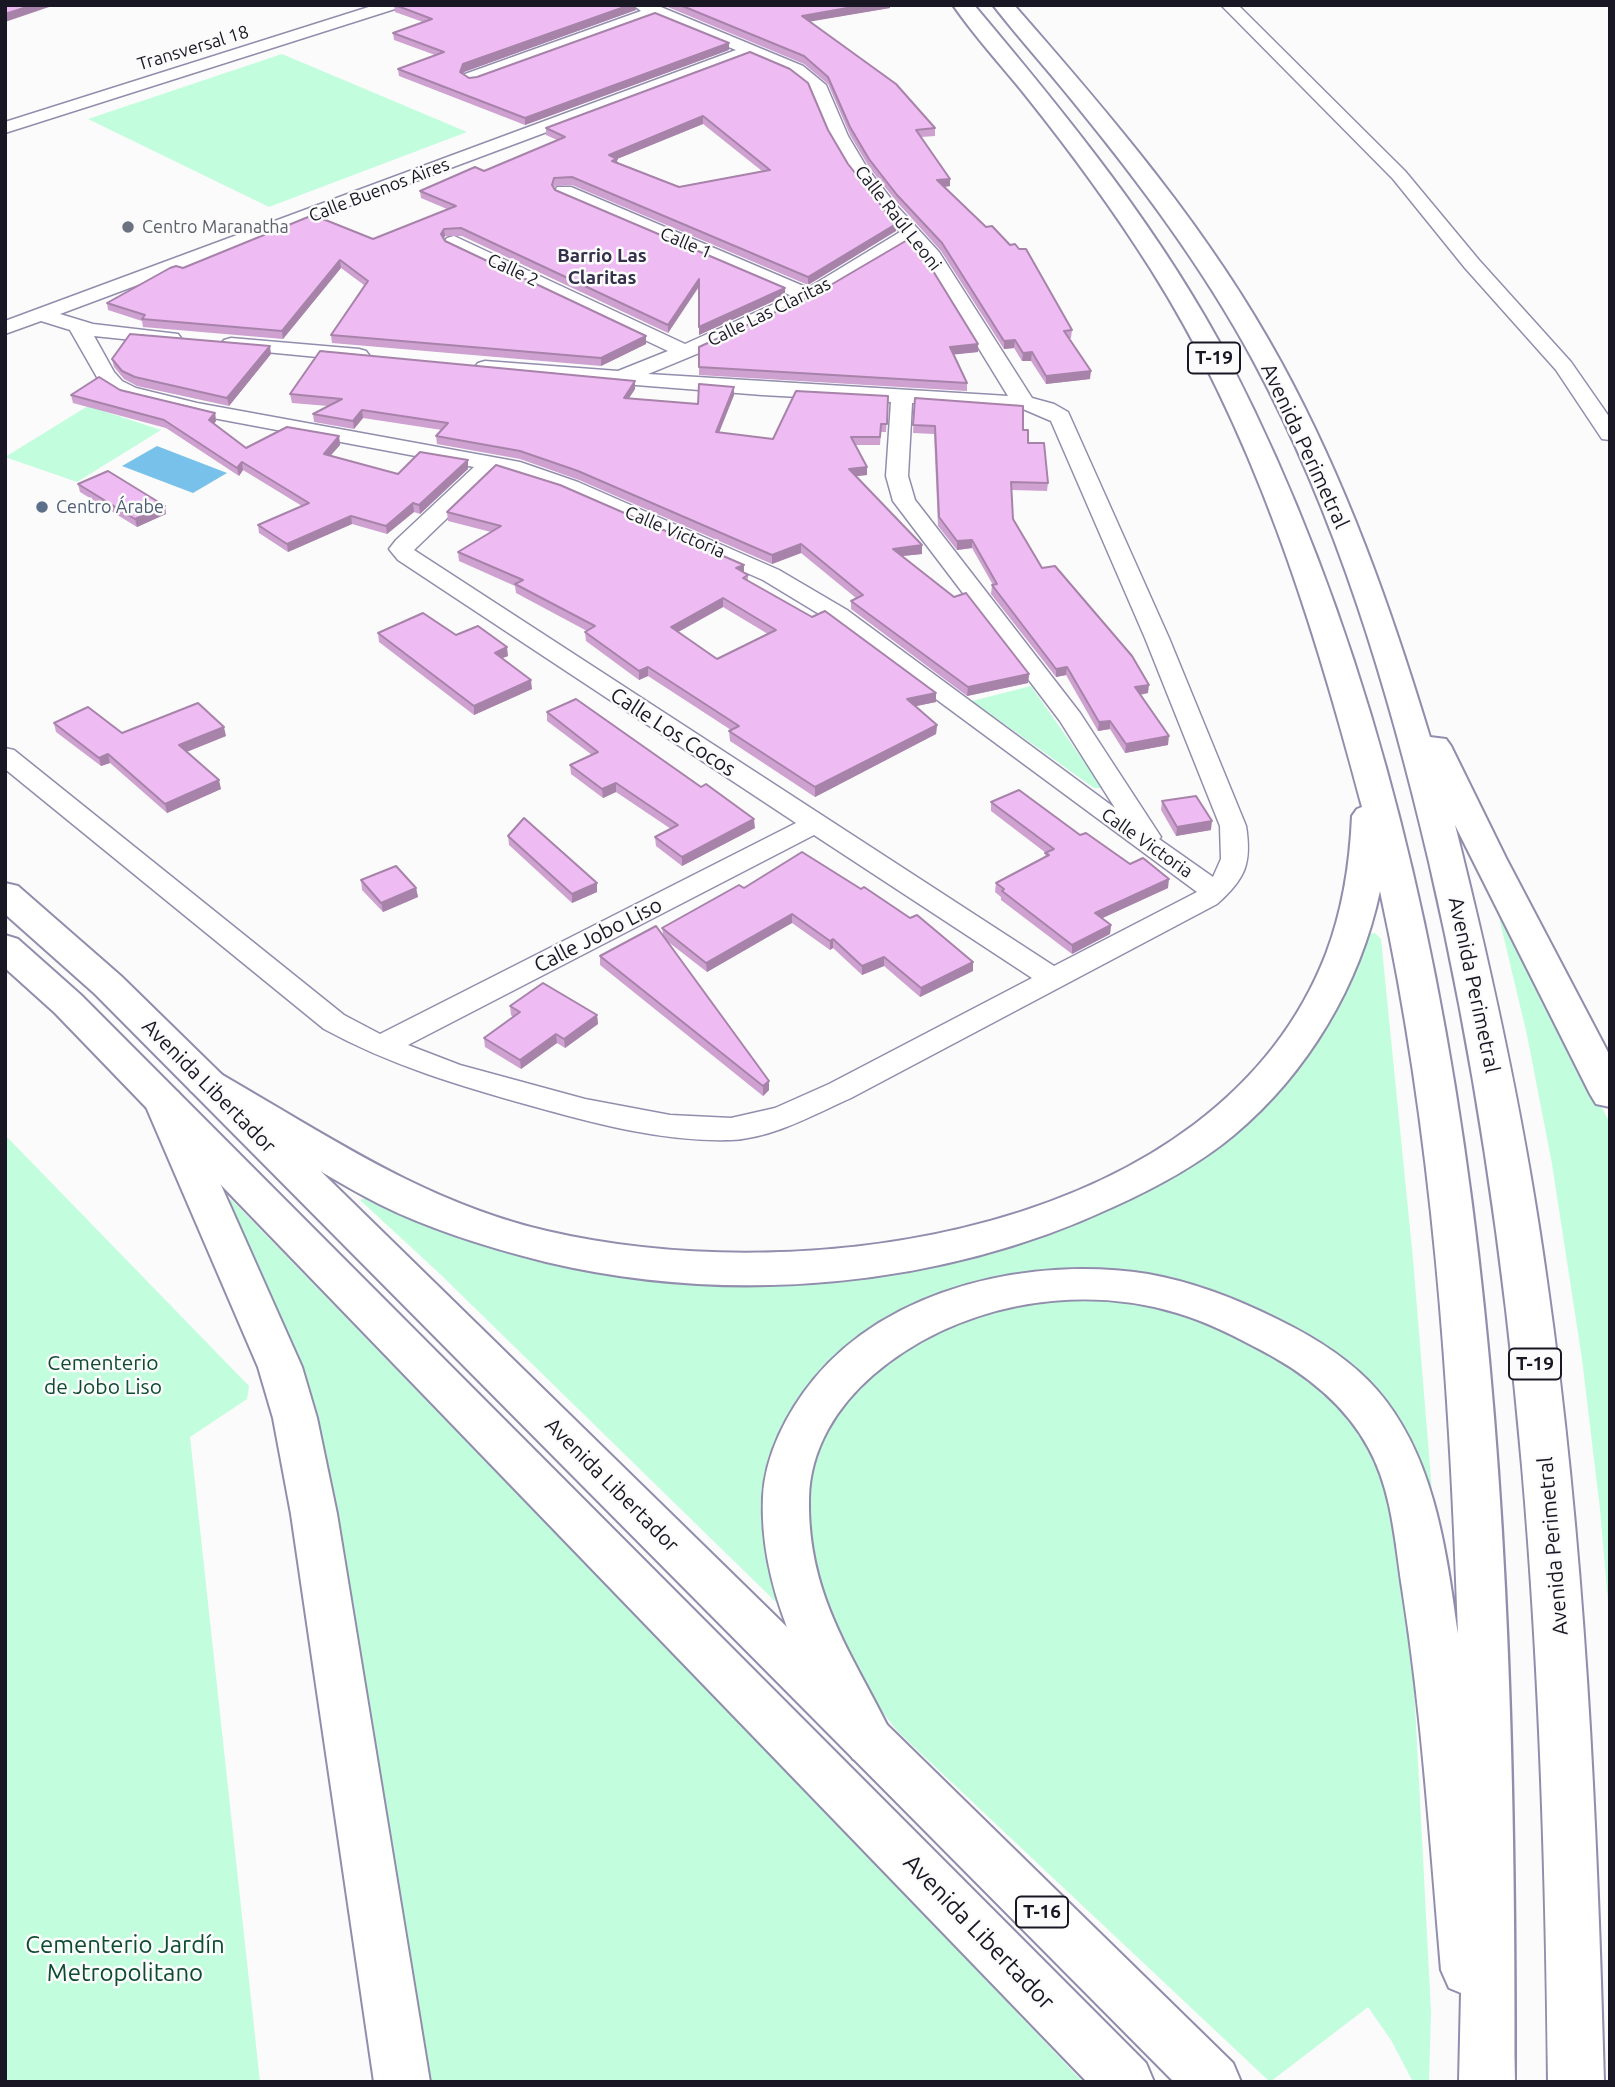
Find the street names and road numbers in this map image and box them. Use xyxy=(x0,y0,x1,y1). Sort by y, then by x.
street label: Transversal 18 xyxy=(135,21,251,75)
street label: Calle Buenos Aires xyxy=(306,153,452,227)
street label: Calle Raúl Leoni xyxy=(850,161,946,275)
street label: Calle 1 xyxy=(657,223,715,263)
street label: Calle 2 xyxy=(484,249,542,291)
street label: Calle Las Claritas xyxy=(704,273,834,351)
road number: T-19 xyxy=(1188,342,1240,374)
street label: Avenida Perimetral xyxy=(1256,359,1354,533)
street label: Calle Victoria xyxy=(622,501,728,563)
street label: Calle Los Cocos xyxy=(606,682,740,782)
street label: Calle Victoria xyxy=(1097,804,1197,882)
street label: Calle Jobo Liso xyxy=(530,892,666,978)
street label: Avenida Perimetral xyxy=(1443,895,1505,1075)
street label: Avenida Libertador xyxy=(137,1014,281,1158)
road number: T-19 xyxy=(1509,1348,1561,1380)
street label: Avenida Libertador xyxy=(540,1413,684,1557)
street label: Avenida Perimetral xyxy=(1533,1456,1573,1636)
street label: Avenida Libertador xyxy=(897,1848,1061,2016)
road number: T-16 xyxy=(1016,1896,1068,1928)

